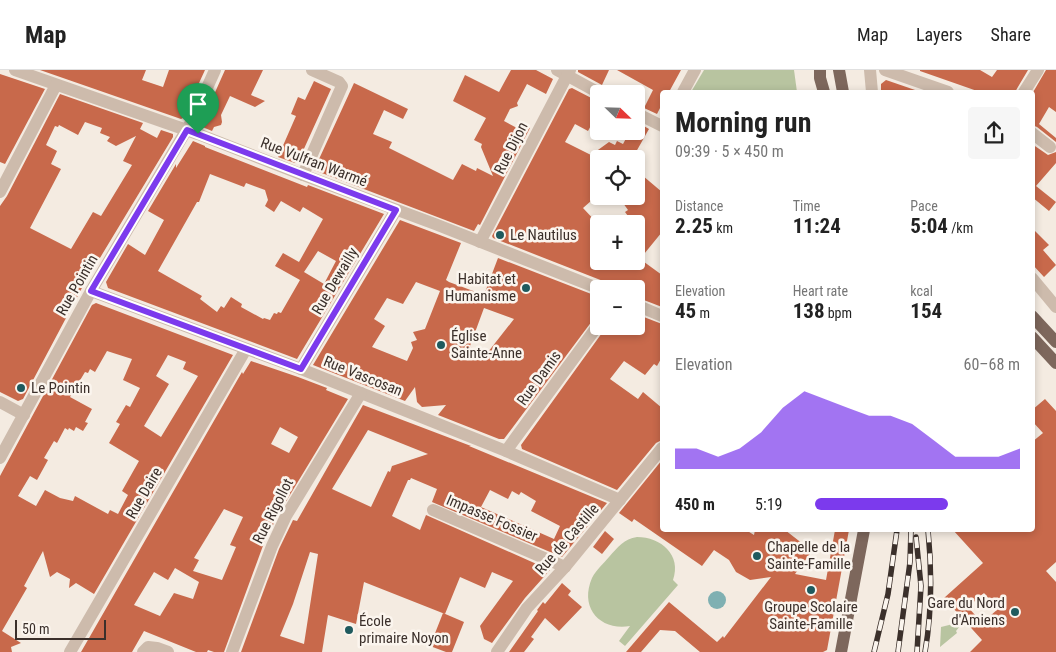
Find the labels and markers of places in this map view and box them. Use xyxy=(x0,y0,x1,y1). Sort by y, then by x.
pin xyxy=(177,83,219,134)
place label: Le Nautilus xyxy=(510,226,577,244)
marker: Le Nautilus xyxy=(494,229,506,241)
place label: Habitat et Humanisme xyxy=(445,270,516,305)
marker: Habitat et Humanisme xyxy=(520,282,532,294)
place label: Église Sainte-Anne xyxy=(451,327,522,362)
marker: Église Sainte-Anne xyxy=(435,339,447,351)
place label: Le Pointin xyxy=(31,379,90,397)
marker: Le Pointin xyxy=(15,382,27,394)
place label: Chapelle de la Sainte-Famille xyxy=(767,538,851,573)
marker: Chapelle de la Sainte-Famille xyxy=(751,550,763,562)
marker: Groupe Scolaire Sainte-Famille xyxy=(805,584,817,596)
place label: Gare du Nord d'Amiens xyxy=(927,594,1005,629)
place label: Groupe Scolaire Sainte-Famille xyxy=(764,598,858,633)
marker: Gare du Nord d'Amiens xyxy=(1009,606,1021,618)
place label: École primaire Noyon xyxy=(359,612,449,647)
marker: École primaire Noyon xyxy=(343,624,355,636)

